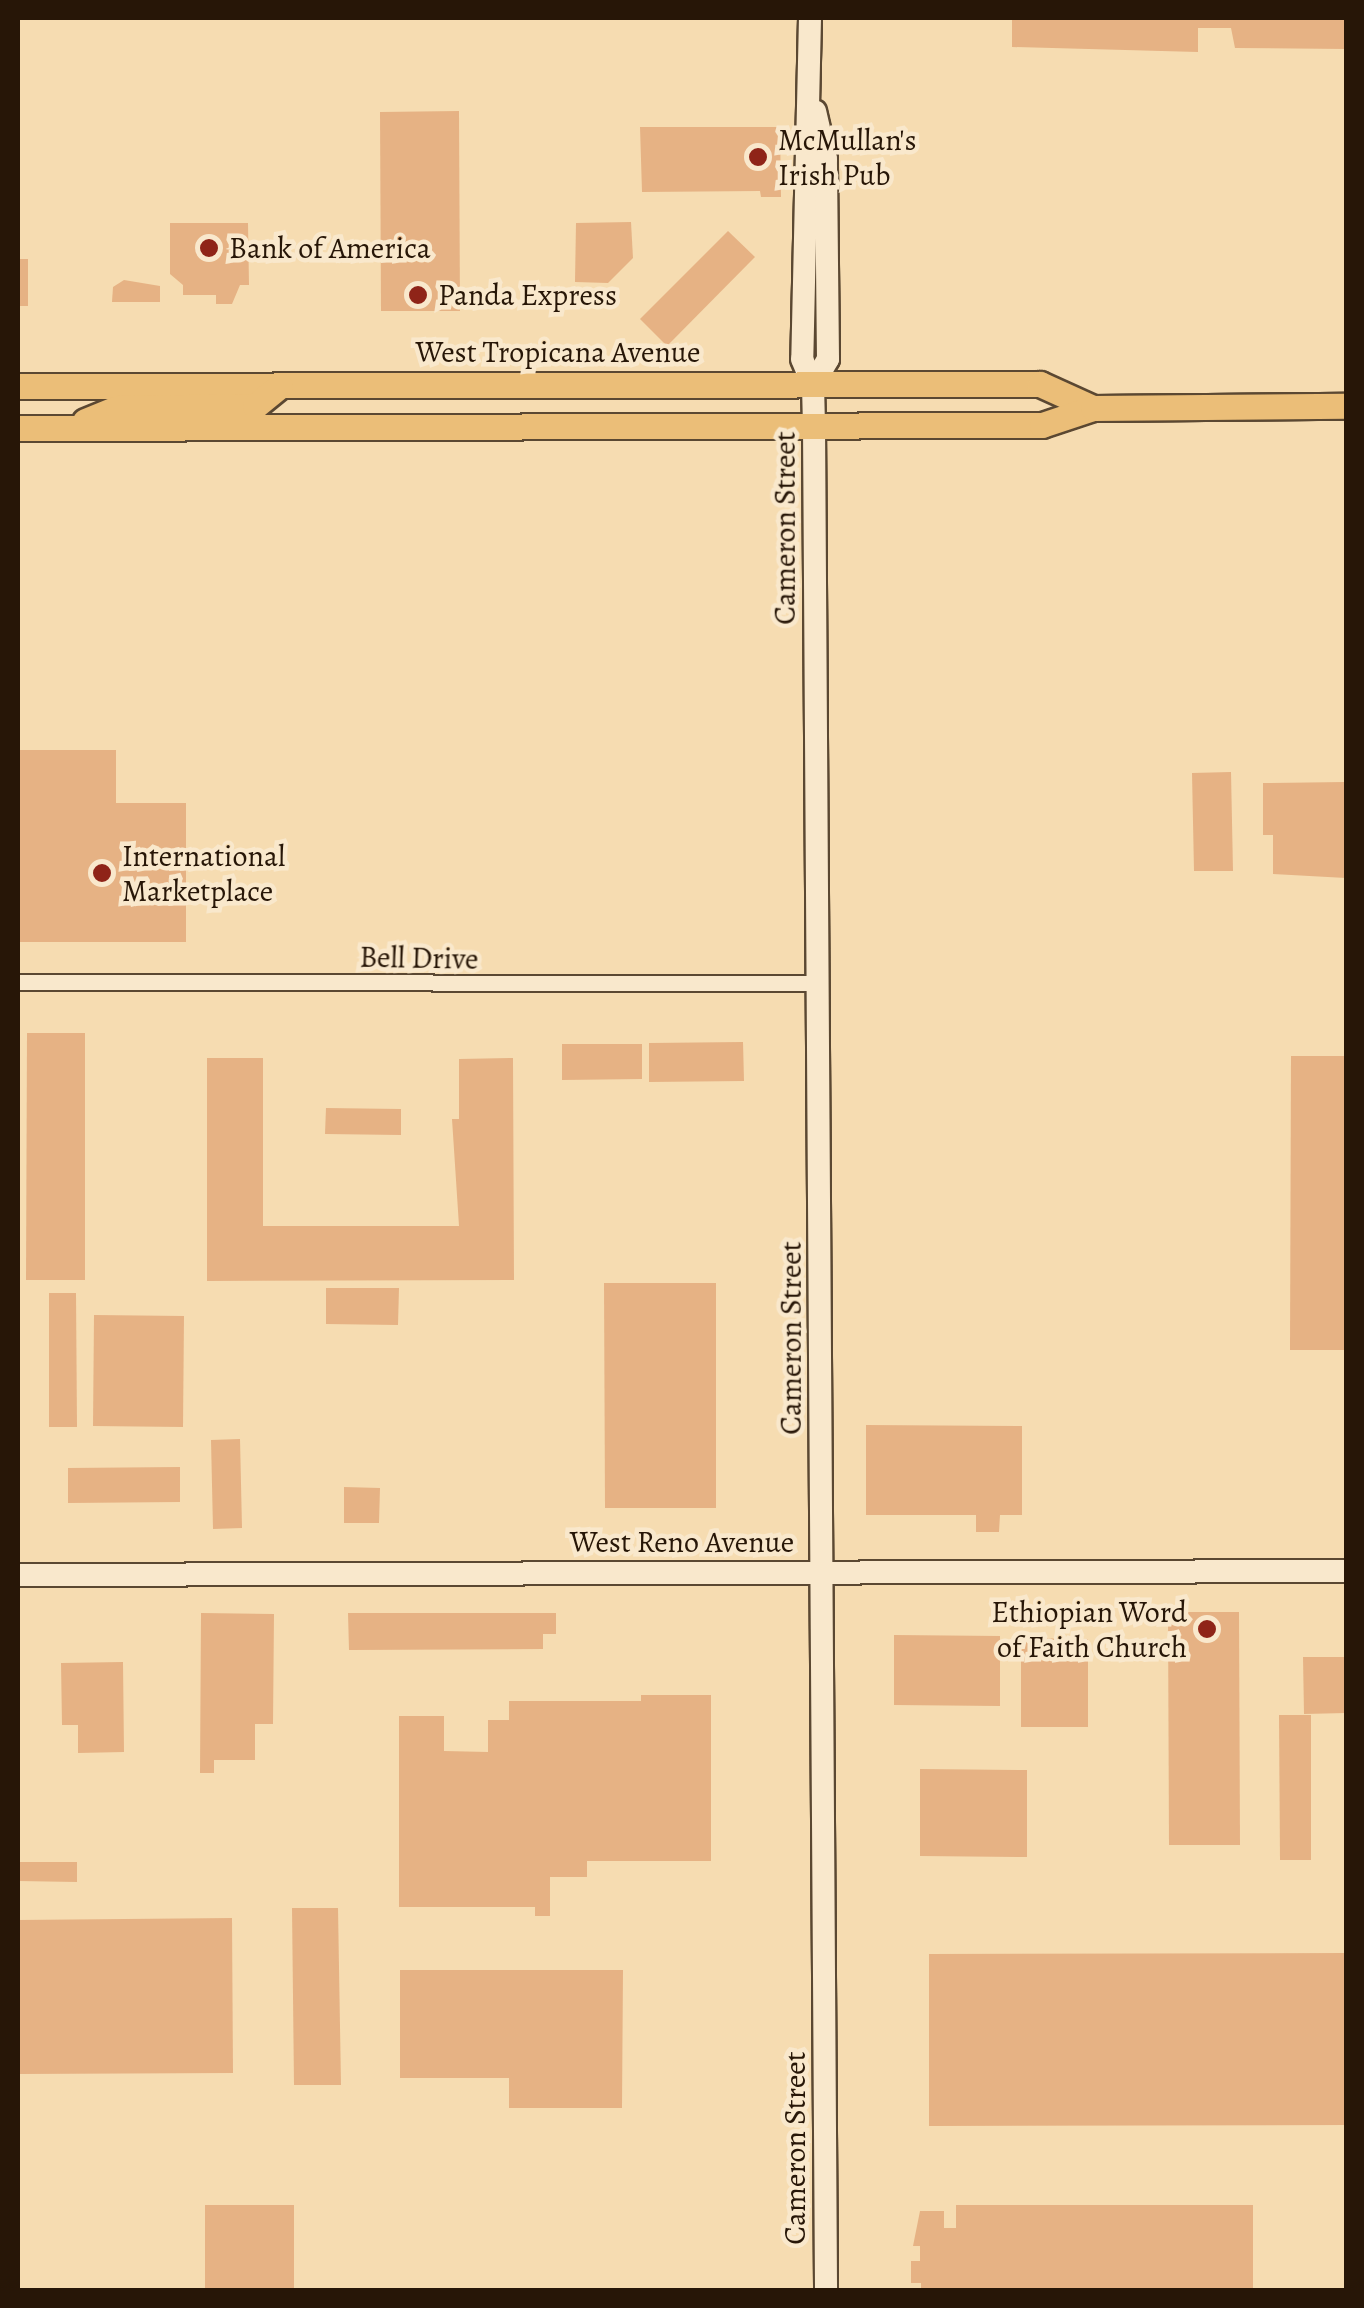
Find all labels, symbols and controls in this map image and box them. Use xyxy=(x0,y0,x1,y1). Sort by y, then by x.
place label: McMullan's Irish Pub xyxy=(778,122,917,192)
marker: McMullan's Irish Pub xyxy=(747,146,769,168)
place label: Bank of America xyxy=(229,230,431,266)
marker: Bank of America xyxy=(198,237,220,259)
place label: Panda Express xyxy=(438,277,617,313)
marker: Panda Express xyxy=(407,284,429,306)
street label: West Tropicana Avenue xyxy=(415,334,701,370)
street label: Cameron Street xyxy=(767,431,803,625)
place label: International Marketplace xyxy=(122,838,285,908)
marker: International Marketplace xyxy=(91,862,113,884)
street label: Bell Drive xyxy=(359,939,479,977)
street label: Cameron Street xyxy=(773,1241,809,1435)
street label: West Reno Avenue xyxy=(570,1524,794,1560)
place label: Ethiopian Word of Faith Church xyxy=(991,1594,1187,1664)
marker: Ethiopian Word of Faith Church xyxy=(1196,1618,1218,1640)
street label: Cameron Street xyxy=(777,2051,813,2245)

